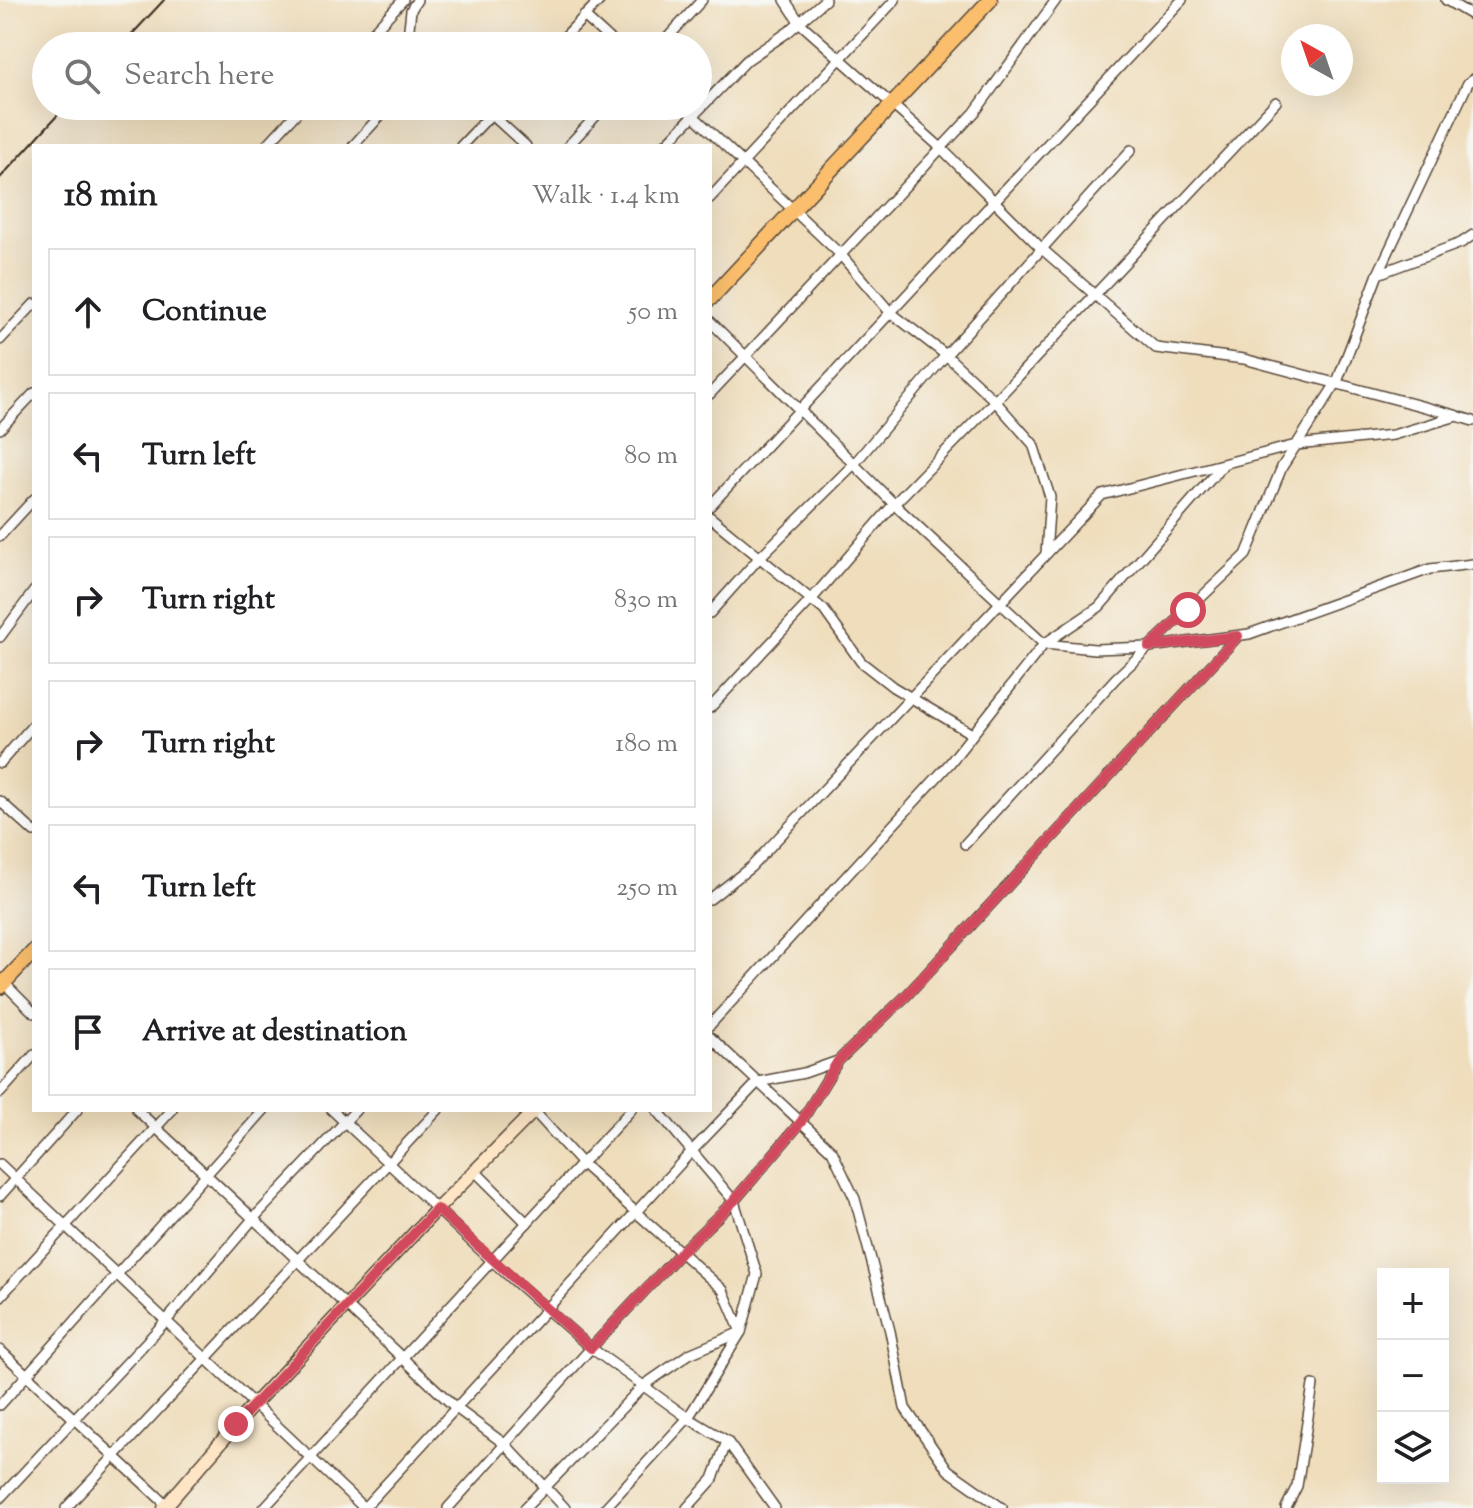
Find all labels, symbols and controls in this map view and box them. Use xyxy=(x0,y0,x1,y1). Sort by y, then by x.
north arrow xyxy=(1281,24,1353,96)
search box xyxy=(32,32,712,120)
icon: search xyxy=(60,54,104,98)
text: Search here xyxy=(124,55,274,98)
text: 18 min xyxy=(64,172,158,221)
text: Walk · 1.4 km xyxy=(532,178,680,215)
icon: ahead xyxy=(66,290,110,334)
text: Continue xyxy=(142,291,267,334)
text: 50 m xyxy=(628,294,678,331)
icon: left xyxy=(66,434,110,478)
text: Turn left xyxy=(142,435,256,478)
text: 80 m xyxy=(624,438,678,475)
icon: right xyxy=(66,578,110,622)
text: Turn right xyxy=(142,579,275,622)
text: 830 m xyxy=(614,582,678,619)
route start xyxy=(1170,592,1206,628)
icon: right xyxy=(66,722,110,766)
text: Turn right xyxy=(142,723,275,766)
text: 180 m xyxy=(615,726,678,763)
icon: left xyxy=(66,866,110,910)
text: Turn left xyxy=(142,867,256,910)
text: 250 m xyxy=(616,870,678,907)
icon: arrive xyxy=(66,1010,110,1054)
text: Arrive at destination xyxy=(142,1011,407,1054)
map controls xyxy=(1377,1268,1449,1484)
button: + xyxy=(1377,1268,1449,1340)
button: − xyxy=(1377,1340,1449,1412)
route end xyxy=(218,1406,254,1442)
button: layers xyxy=(1377,1412,1449,1484)

